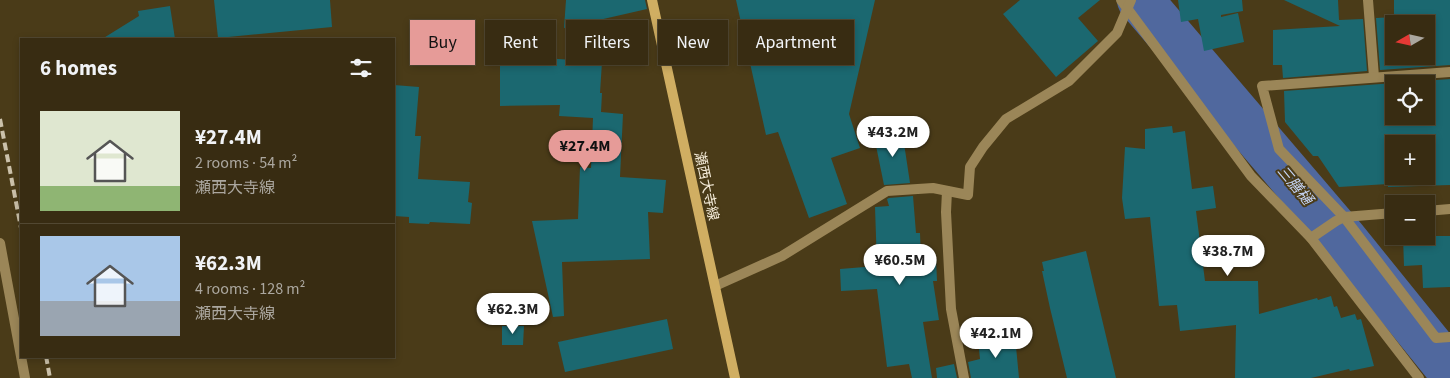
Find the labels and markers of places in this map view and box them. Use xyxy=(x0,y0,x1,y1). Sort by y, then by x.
pin: ¥43.2M xyxy=(852,116,934,158)
pin: ¥27.4M xyxy=(544,130,626,172)
pin: ¥38.7M xyxy=(1187,234,1269,277)
pin: ¥60.5M xyxy=(859,244,941,286)
pin: ¥62.3M xyxy=(472,292,554,335)
pin: ¥42.1M xyxy=(955,316,1037,359)

